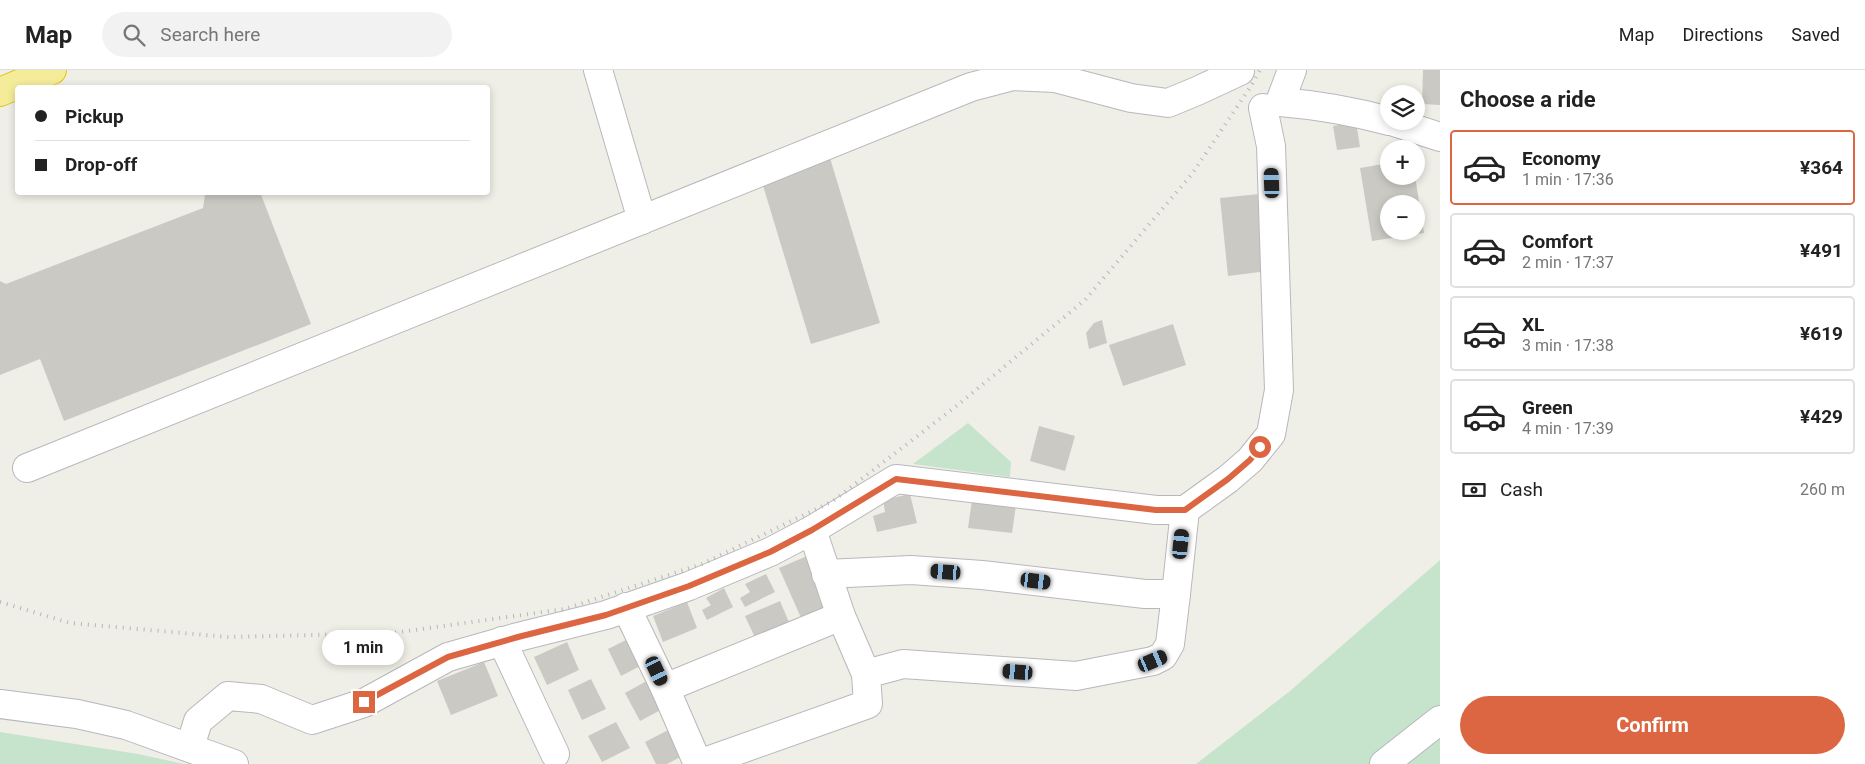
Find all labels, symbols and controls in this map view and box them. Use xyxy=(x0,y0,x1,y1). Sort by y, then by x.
search box xyxy=(102,12,452,57)
text: Map xyxy=(25,21,72,49)
icon: search xyxy=(120,21,148,49)
text: Search here xyxy=(160,23,260,46)
text: Map xyxy=(1619,24,1654,45)
text: Directions xyxy=(1682,24,1763,45)
text: Saved xyxy=(1791,24,1840,45)
map controls xyxy=(1380,85,1425,240)
button: layers xyxy=(1380,85,1425,130)
text: Choose a ride xyxy=(1460,87,1596,112)
text: Pickup xyxy=(65,105,124,128)
button: + xyxy=(1380,140,1425,185)
icon: car xyxy=(1462,145,1507,190)
text: Economy xyxy=(1522,147,1601,170)
text: Drop-off xyxy=(65,153,137,176)
text: ¥364 xyxy=(1800,156,1843,179)
car xyxy=(1263,168,1280,198)
text: 1 min · 17:36 xyxy=(1522,170,1614,189)
button: − xyxy=(1380,195,1425,240)
icon: car xyxy=(1462,228,1507,273)
text: Comfort xyxy=(1522,230,1593,253)
text: ¥491 xyxy=(1800,239,1843,262)
text: 2 min · 17:37 xyxy=(1522,253,1614,272)
icon: car xyxy=(1462,311,1507,356)
text: XL xyxy=(1522,313,1544,336)
text: ¥619 xyxy=(1800,322,1843,345)
text: 3 min · 17:38 xyxy=(1522,336,1614,355)
icon: car xyxy=(1462,394,1507,439)
text: Green xyxy=(1522,396,1573,419)
text: ¥429 xyxy=(1800,405,1843,428)
text: 4 min · 17:39 xyxy=(1522,419,1614,438)
route start xyxy=(1249,436,1271,458)
icon: cash xyxy=(1460,476,1488,504)
text: Cash xyxy=(1500,478,1543,501)
text: 260 m xyxy=(1800,480,1845,499)
car xyxy=(1171,528,1190,560)
car xyxy=(930,563,961,581)
car xyxy=(1020,572,1051,590)
callout: 1 min xyxy=(323,630,405,664)
text: 1 min xyxy=(343,638,383,657)
car xyxy=(1136,648,1169,674)
car xyxy=(643,654,670,688)
car xyxy=(1002,663,1033,681)
route end xyxy=(353,691,375,713)
button: Confirm xyxy=(1460,696,1845,754)

